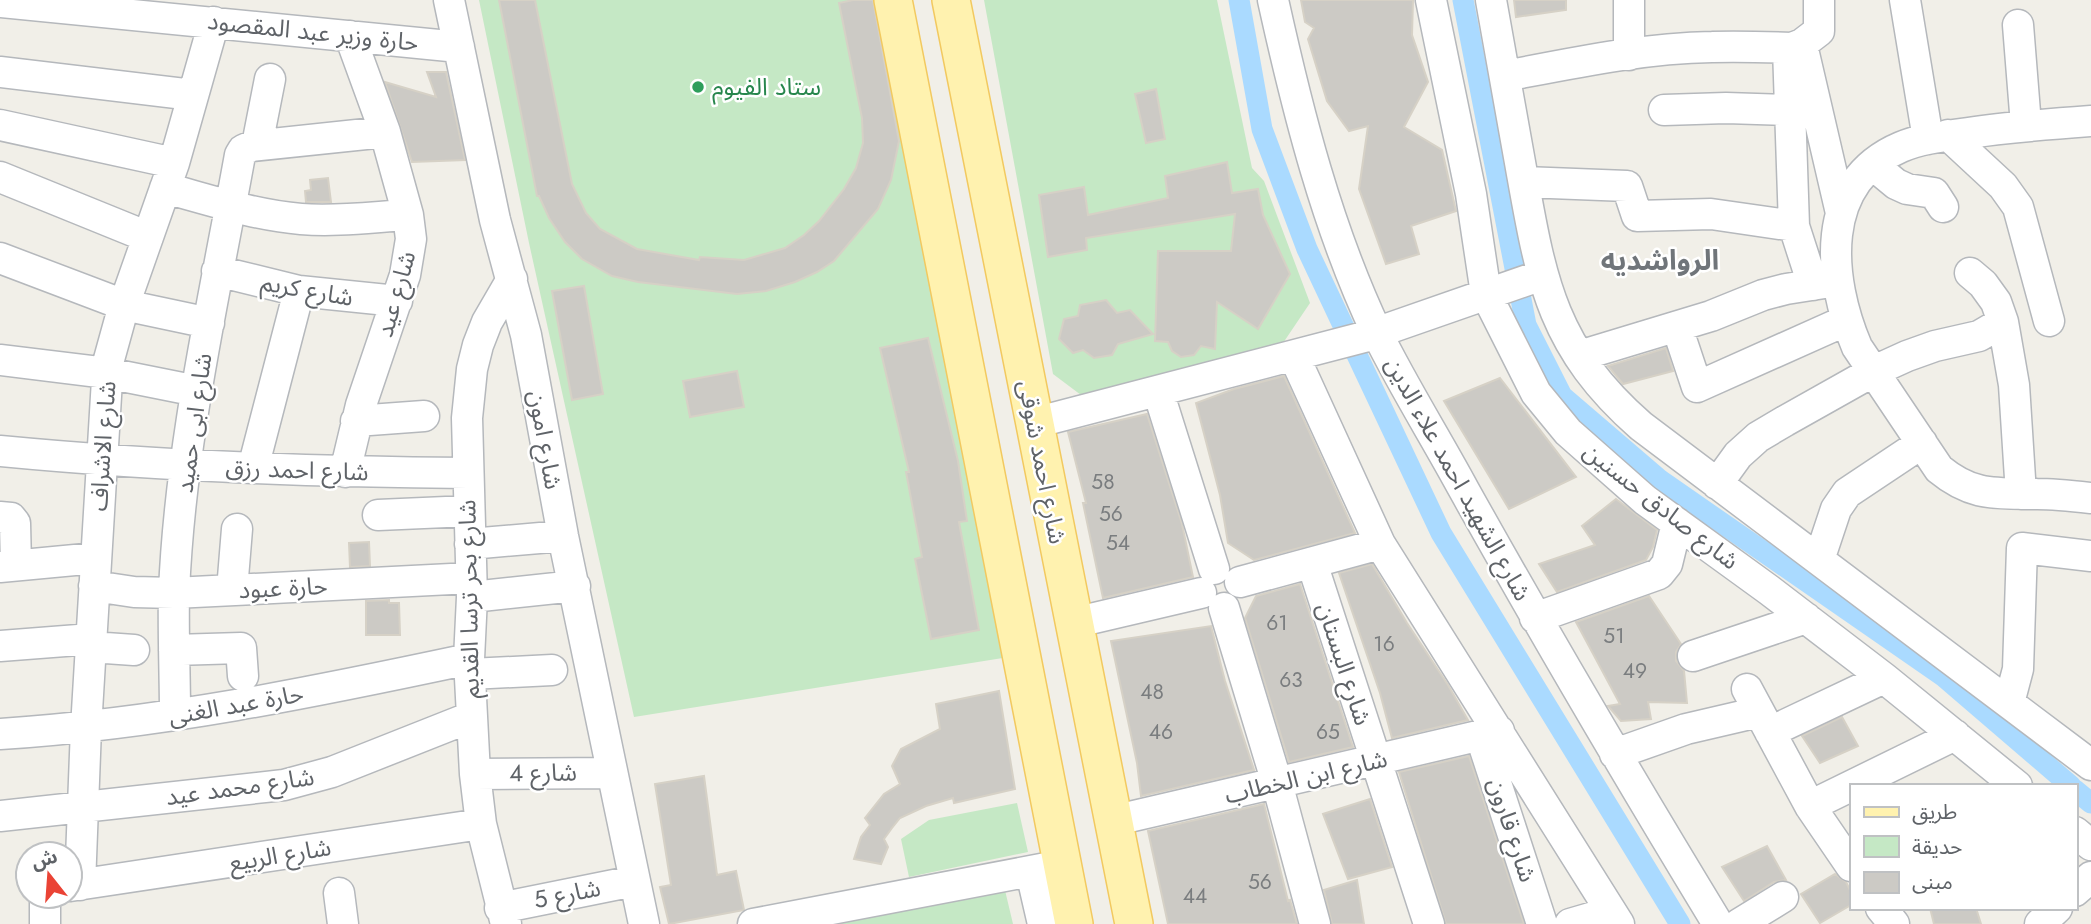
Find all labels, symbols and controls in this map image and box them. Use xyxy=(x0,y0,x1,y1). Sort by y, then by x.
street label: حارة وزير عبد المقصود xyxy=(206,3,420,60)
place label: ستاد الفيوم xyxy=(712,69,821,105)
marker: ستاد الفيوم xyxy=(690,79,706,95)
district label: الرواشديه xyxy=(1601,240,1719,281)
street label: شارع عيد xyxy=(367,247,424,341)
street label: شارع كريم xyxy=(258,264,356,315)
street label: شارع الشهيد احمد علاء الدين xyxy=(1377,350,1540,607)
street label: شارع ابى حميد xyxy=(166,351,221,495)
street label: شارع احمد شوقى xyxy=(1009,377,1076,547)
street label: شارع الاشراف xyxy=(80,380,125,512)
street label: شارع امون xyxy=(520,388,571,492)
street label: شارع صادق حسنين xyxy=(1576,434,1747,578)
street label: شارع احمد رزق xyxy=(225,450,369,489)
house number: 58 xyxy=(1091,467,1115,497)
street label: شارع بحر ترسا القديم xyxy=(449,499,488,699)
house number: 56 xyxy=(1099,499,1123,529)
house number: 54 xyxy=(1106,528,1130,558)
street label: حارة عبود xyxy=(238,568,328,607)
street label: شارع البستان xyxy=(1308,598,1381,730)
house number: 61 xyxy=(1266,608,1288,638)
house number: 51 xyxy=(1603,621,1625,651)
house number: 16 xyxy=(1373,629,1395,659)
house number: 49 xyxy=(1623,656,1647,686)
house number: 63 xyxy=(1279,665,1303,695)
street label: حارة عبد الغنى xyxy=(166,675,306,734)
house number: 48 xyxy=(1140,677,1164,707)
house number: 46 xyxy=(1149,717,1173,747)
house number: 65 xyxy=(1316,717,1340,747)
street label: شارع ابن الخطاب xyxy=(1221,741,1391,812)
street label: شارع 4 xyxy=(509,754,577,791)
street label: شارع محمد عيد xyxy=(163,759,316,814)
street label: شارع قارون xyxy=(1479,773,1546,886)
legend xyxy=(1850,784,2077,910)
text: طريق xyxy=(1912,797,1957,827)
street label: شارع الربيع xyxy=(226,829,333,880)
text: حديقة xyxy=(1912,832,1962,862)
north arrow xyxy=(14,840,84,910)
text: ش xyxy=(28,843,61,876)
house number: 56 xyxy=(1248,867,1272,897)
text: مبنى xyxy=(1912,867,1953,897)
street label: شارع 5 xyxy=(530,870,603,917)
house number: 44 xyxy=(1183,881,1207,911)

